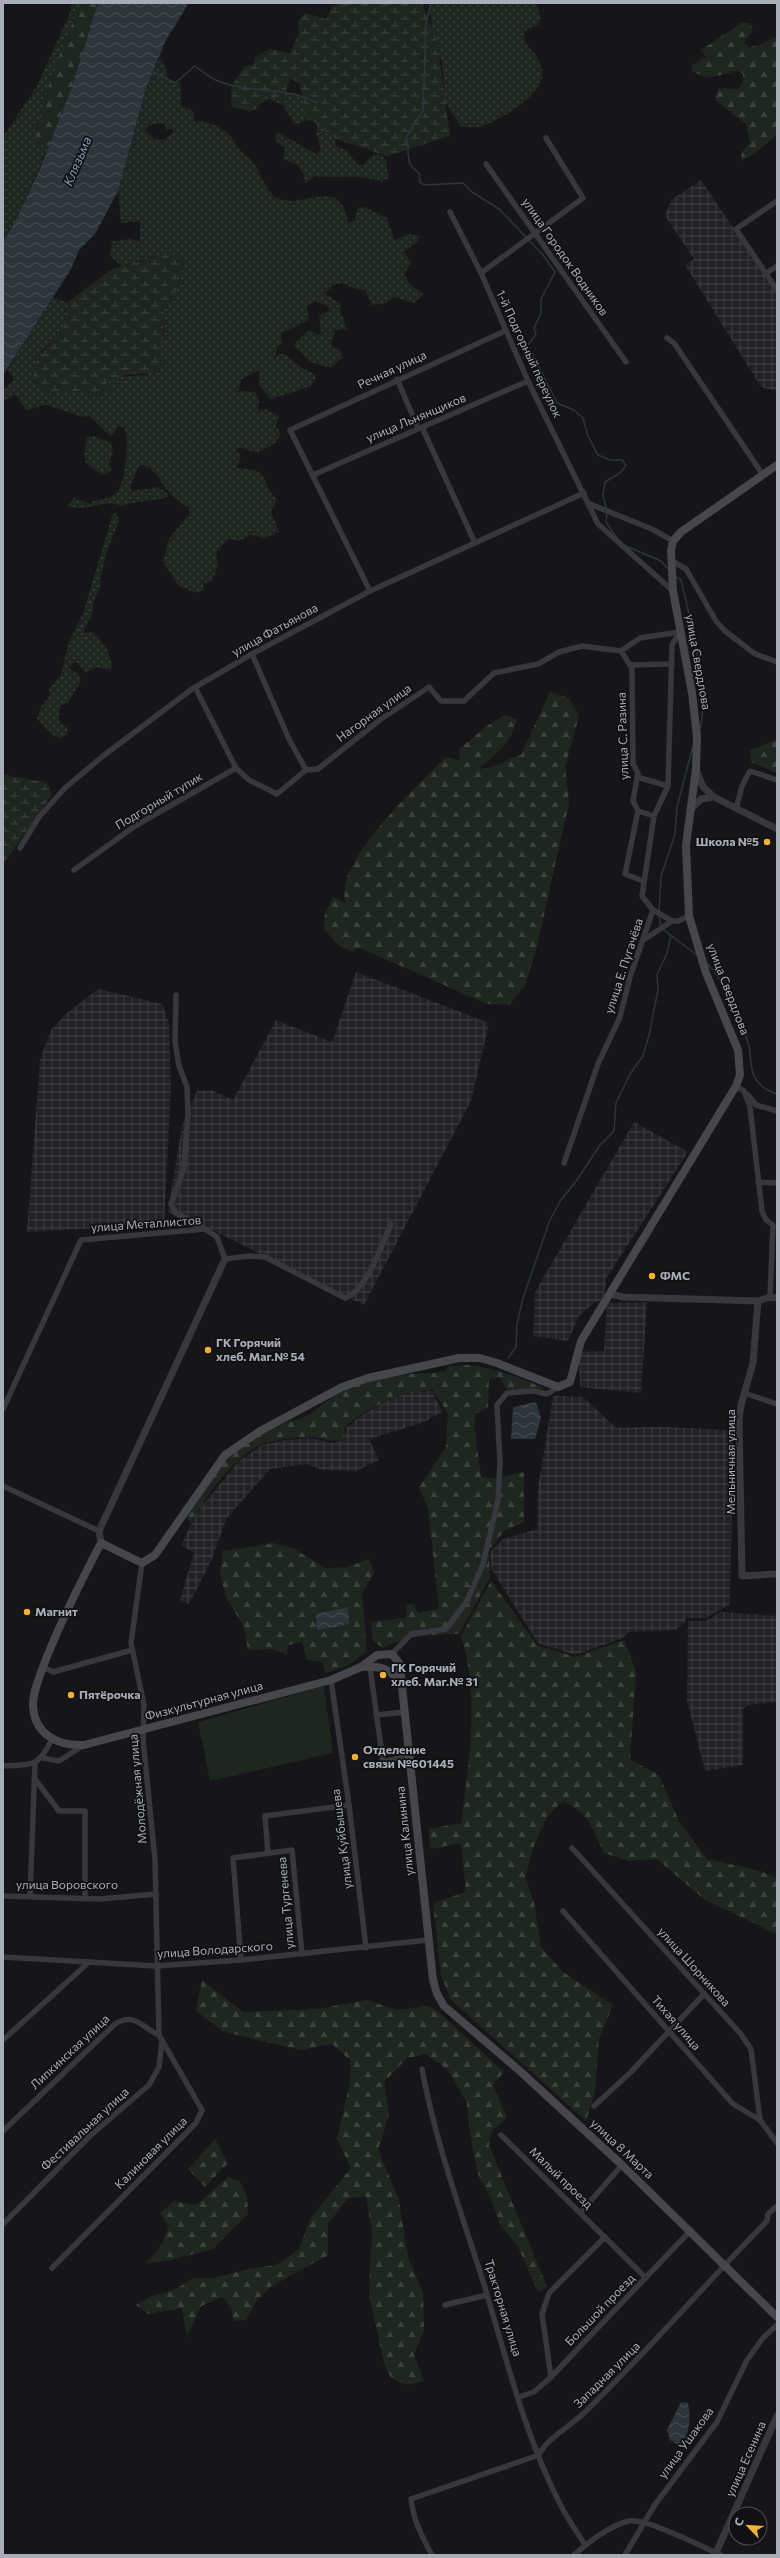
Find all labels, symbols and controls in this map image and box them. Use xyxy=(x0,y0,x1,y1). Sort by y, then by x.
water label: Клязьма xyxy=(59,134,95,188)
street label: улица Городок Водников xyxy=(520,195,612,318)
street label: 1-й Подгорный переулок xyxy=(494,288,566,420)
street label: Речная улица xyxy=(355,347,428,391)
street label: улица Льнянщиков xyxy=(364,390,468,444)
street label: улица Фатьянова xyxy=(229,600,320,659)
street label: улица Свердлова xyxy=(684,613,714,711)
street label: Нагорная улица xyxy=(333,680,414,744)
street label: улица С. Разина xyxy=(613,692,631,780)
street label: Подгорный тупик xyxy=(112,768,205,832)
place label: Школа №5 xyxy=(696,834,759,848)
marker: Школа №5 xyxy=(762,837,772,847)
street label: улица Е. Пугачёва xyxy=(601,916,645,1015)
street label: улица Свердлова xyxy=(705,941,753,1036)
street label: улица Металлистов xyxy=(90,1212,202,1234)
place label: ФМС xyxy=(660,1268,690,1282)
marker: ФМС xyxy=(647,1271,657,1281)
place label: ГК Горячий хлеб. Маг.№ 54 xyxy=(216,1335,306,1363)
marker: ГК Горячий хлеб. Маг.№ 54 xyxy=(203,1345,213,1355)
street label: Мельничная улица xyxy=(723,1409,737,1515)
place label: Магнит xyxy=(35,1604,78,1618)
marker: Магнит xyxy=(22,1607,32,1617)
place label: ГК Горячий хлеб. Маг.№ 31 xyxy=(391,1660,478,1688)
marker: ГК Горячий хлеб. Маг.№ 31 xyxy=(378,1670,388,1680)
street label: Физкультурная улица xyxy=(143,1678,264,1723)
place label: Пятёрочка xyxy=(79,1687,141,1701)
marker: Пятёрочка xyxy=(66,1690,76,1700)
street label: Молодёжная улица xyxy=(125,1734,149,1844)
place label: Отделение связи №601445 xyxy=(363,1742,454,1770)
marker: Отделение связи №601445 xyxy=(350,1752,360,1762)
street label: улица Калинина xyxy=(392,1786,416,1877)
street label: улица Куйбышева xyxy=(328,1788,354,1890)
street label: улица Тургенева xyxy=(274,1856,296,1950)
street label: улица Воровского xyxy=(16,1877,118,1891)
street label: улица Шорникова xyxy=(656,1924,734,2009)
street label: улица Володарского xyxy=(157,1938,273,1960)
street label: Тихая улица xyxy=(649,1992,704,2052)
street label: Липкинская улица xyxy=(27,2011,112,2091)
street label: Фестивальная улица xyxy=(37,2084,131,2173)
street label: Калиновая улица xyxy=(111,2113,189,2191)
street label: улица 8 Марта xyxy=(588,2115,657,2181)
street label: Малый проезд xyxy=(527,2144,596,2211)
street label: Тракторная улица xyxy=(483,2258,525,2358)
street label: Большой проезд xyxy=(562,2271,637,2348)
street label: Западная улица xyxy=(570,2338,642,2410)
street label: улица Ушакова xyxy=(655,2404,716,2481)
street label: улица Есенина xyxy=(722,2419,768,2499)
north arrow xyxy=(728,2506,768,2546)
text: С xyxy=(731,2515,746,2528)

